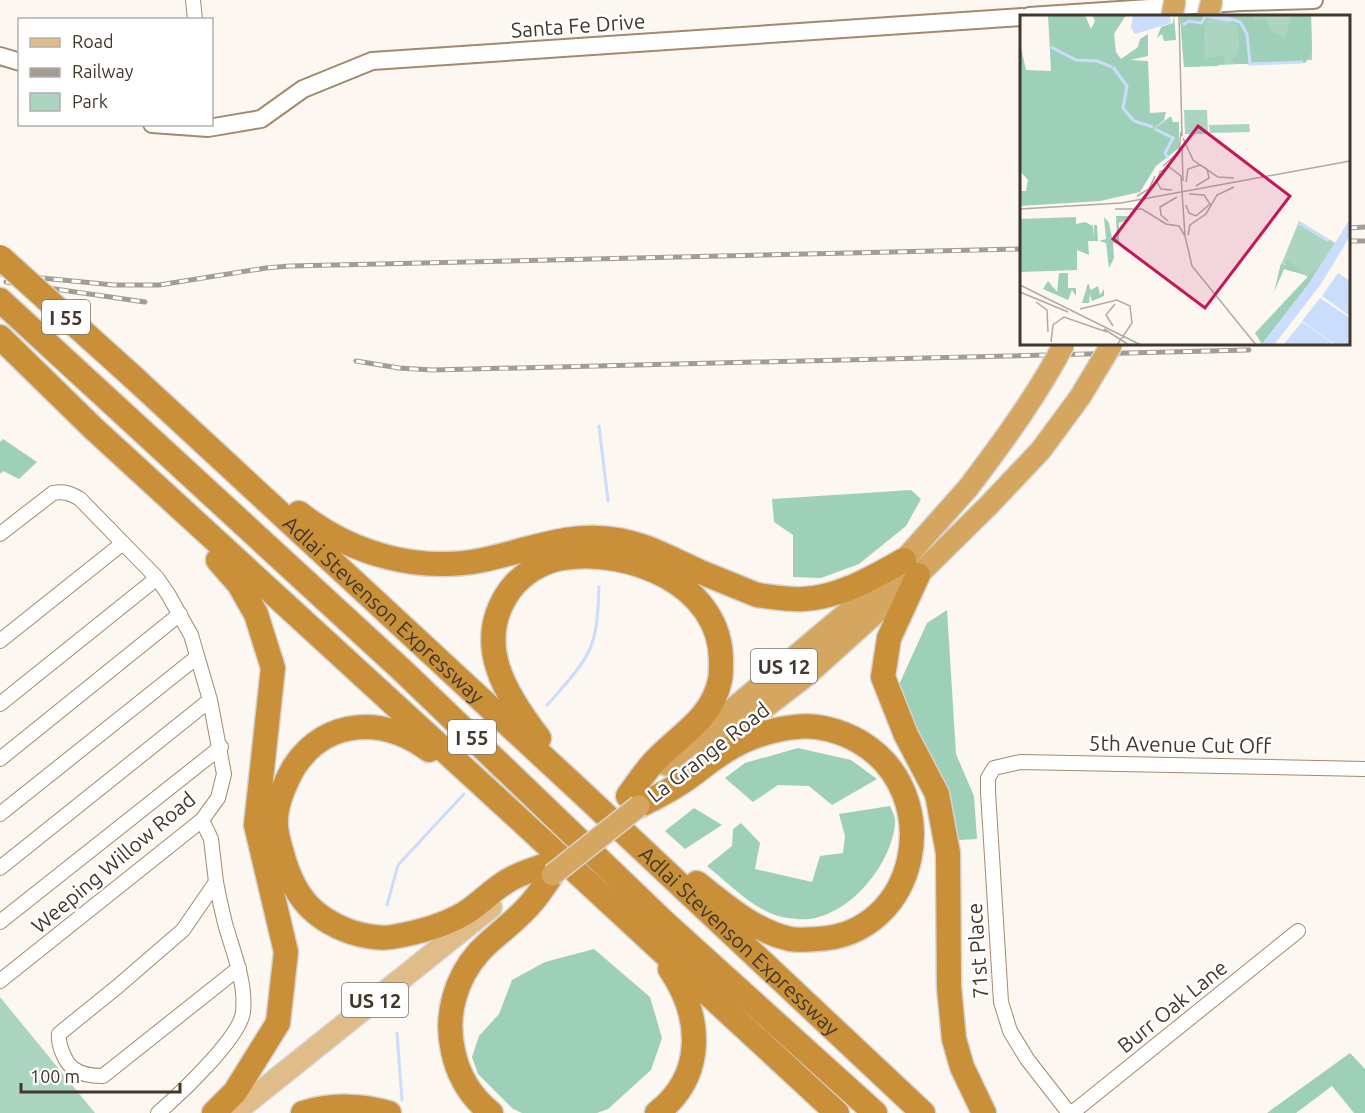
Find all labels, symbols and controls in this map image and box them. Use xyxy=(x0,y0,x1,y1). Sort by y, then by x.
street label: Santa Fe Drive xyxy=(510,8,646,42)
inset map xyxy=(1020,15,1350,345)
legend xyxy=(18,18,213,126)
text: Road xyxy=(72,31,114,51)
text: Railway xyxy=(72,61,134,81)
text: Park xyxy=(72,91,108,111)
road number: I 55 xyxy=(42,300,90,334)
street label: Adlai Stevenson Expressway xyxy=(279,511,489,708)
road number: US 12 xyxy=(751,649,817,683)
street label: La Grange Road xyxy=(642,697,774,807)
road number: I 55 xyxy=(448,720,496,754)
street label: 5th Avenue Cut Off xyxy=(1089,730,1272,758)
street label: Weeping Willow Road xyxy=(26,787,200,937)
street label: Adlai Stevenson Expressway xyxy=(635,841,844,1040)
street label: 71st Place xyxy=(962,902,992,1000)
street label: Burr Oak Lane xyxy=(1113,955,1231,1057)
road number: US 12 xyxy=(342,983,408,1017)
scale bar xyxy=(21,1056,180,1094)
text: 100 m xyxy=(30,1066,80,1086)

